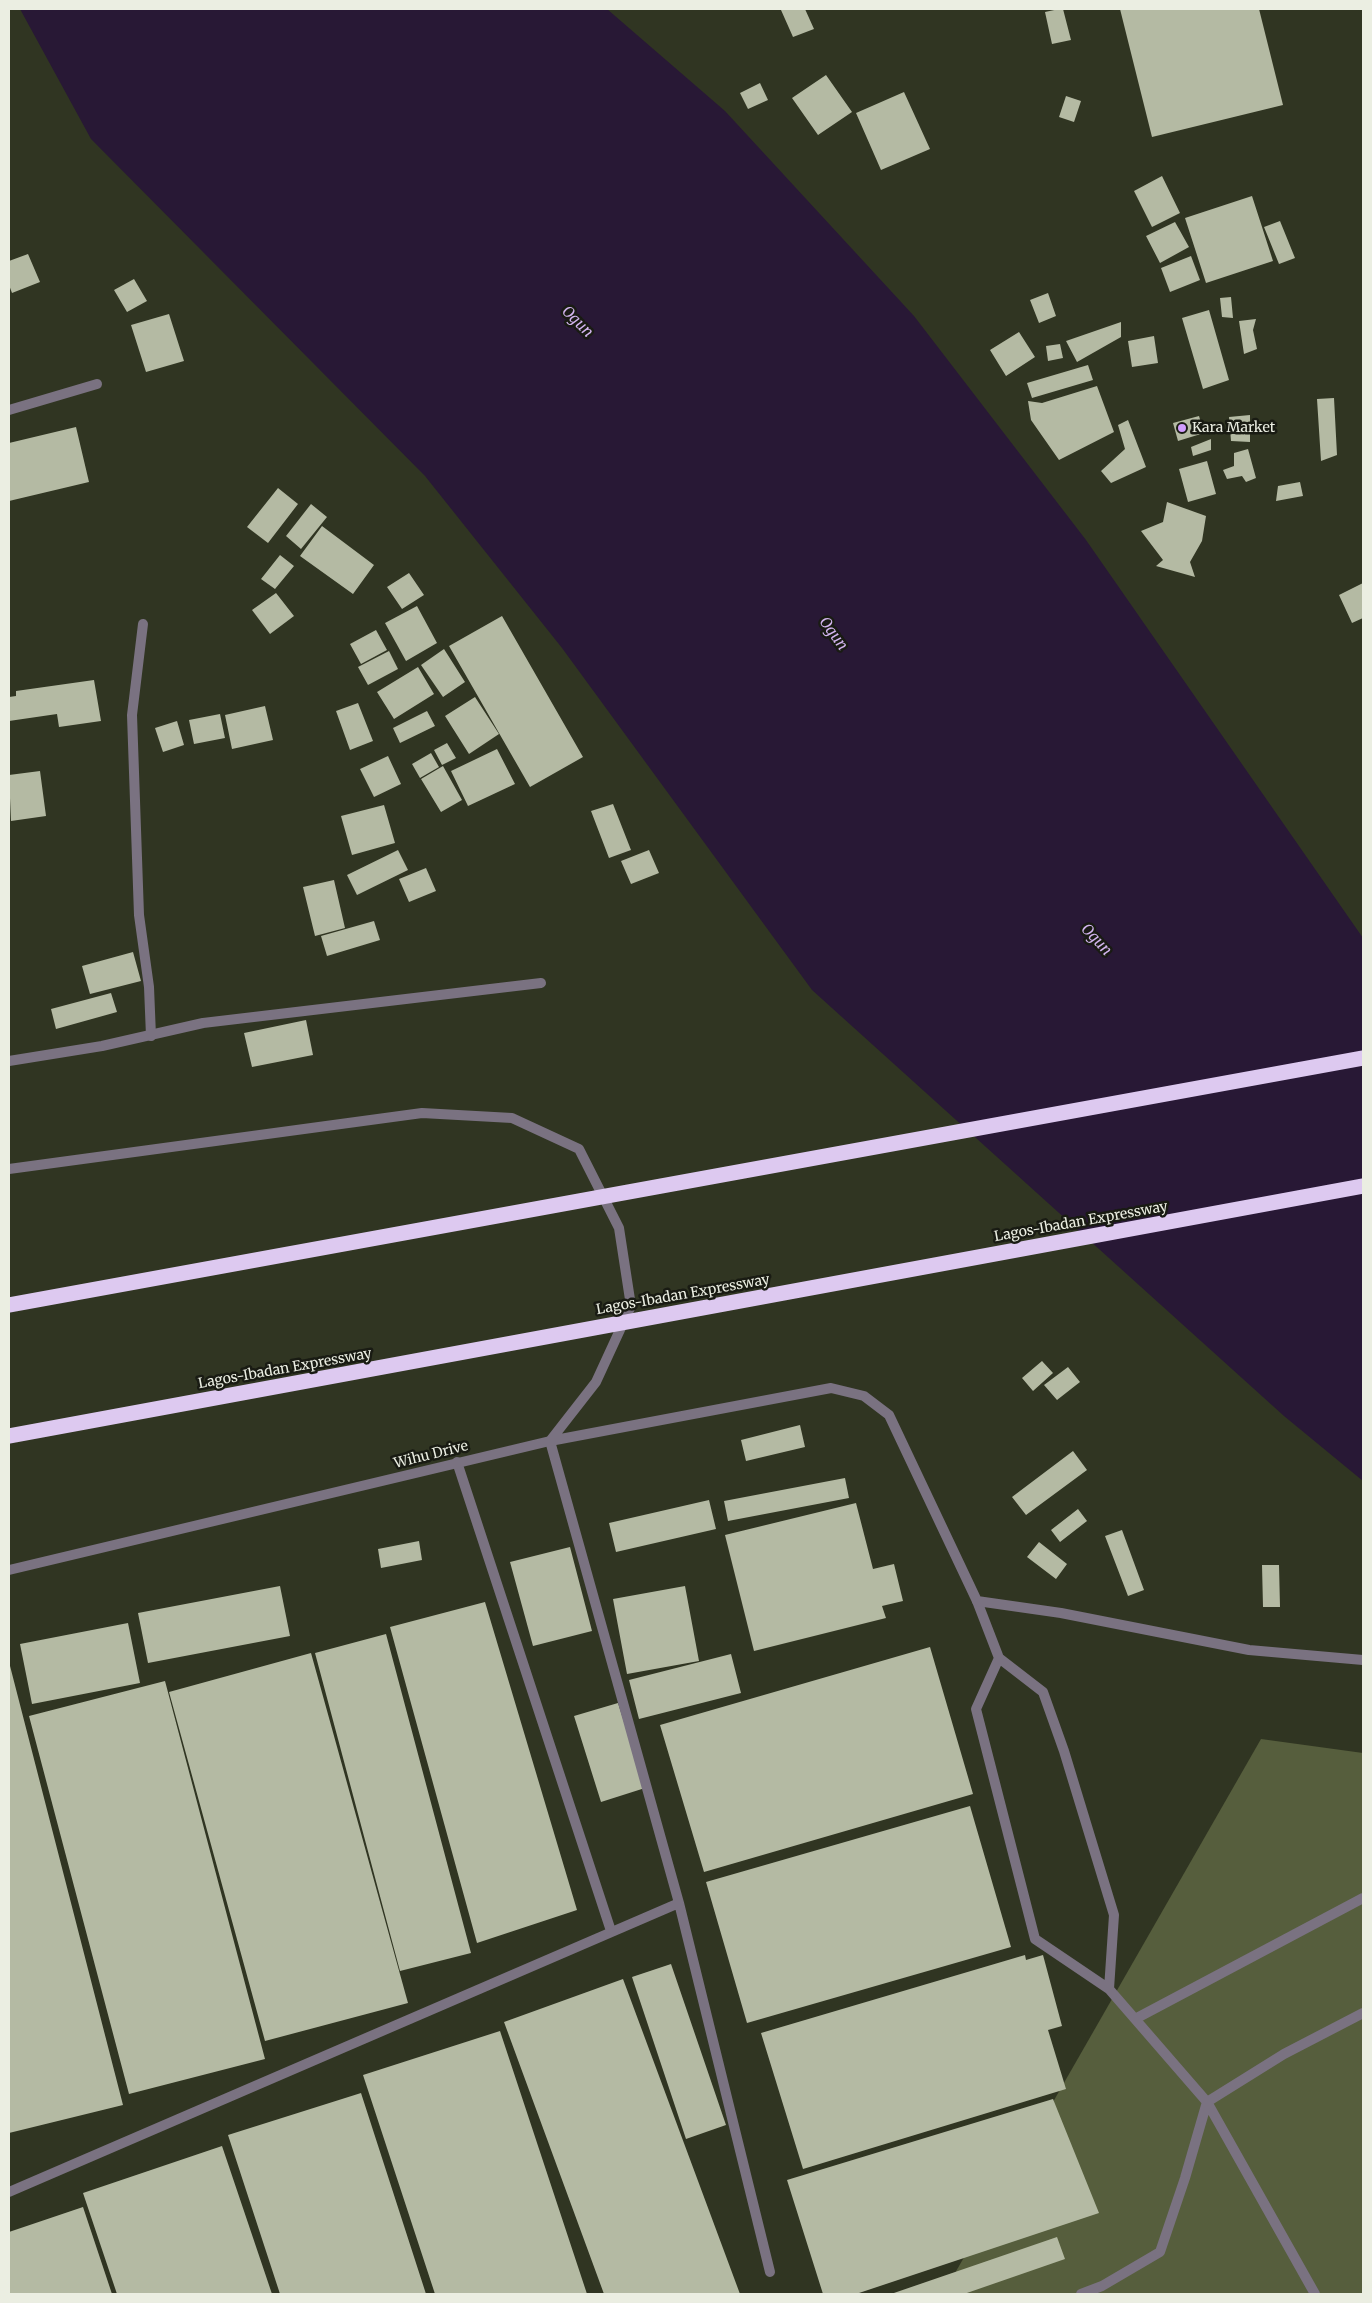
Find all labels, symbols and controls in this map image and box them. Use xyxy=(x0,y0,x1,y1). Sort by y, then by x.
water label: Ogun xyxy=(558,303,596,341)
place label: Kara Market xyxy=(1192,420,1275,436)
marker: Kara Market xyxy=(1176,422,1188,434)
water label: Ogun xyxy=(815,614,851,654)
water label: Ogun xyxy=(1077,920,1115,960)
street label: Lagos-Ibadan Expressway xyxy=(993,1198,1169,1246)
street label: Lagos-Ibadan Expressway xyxy=(595,1271,771,1319)
street label: Lagos-Ibadan Expressway xyxy=(197,1345,373,1393)
street label: Wihu Drive xyxy=(392,1438,470,1472)

